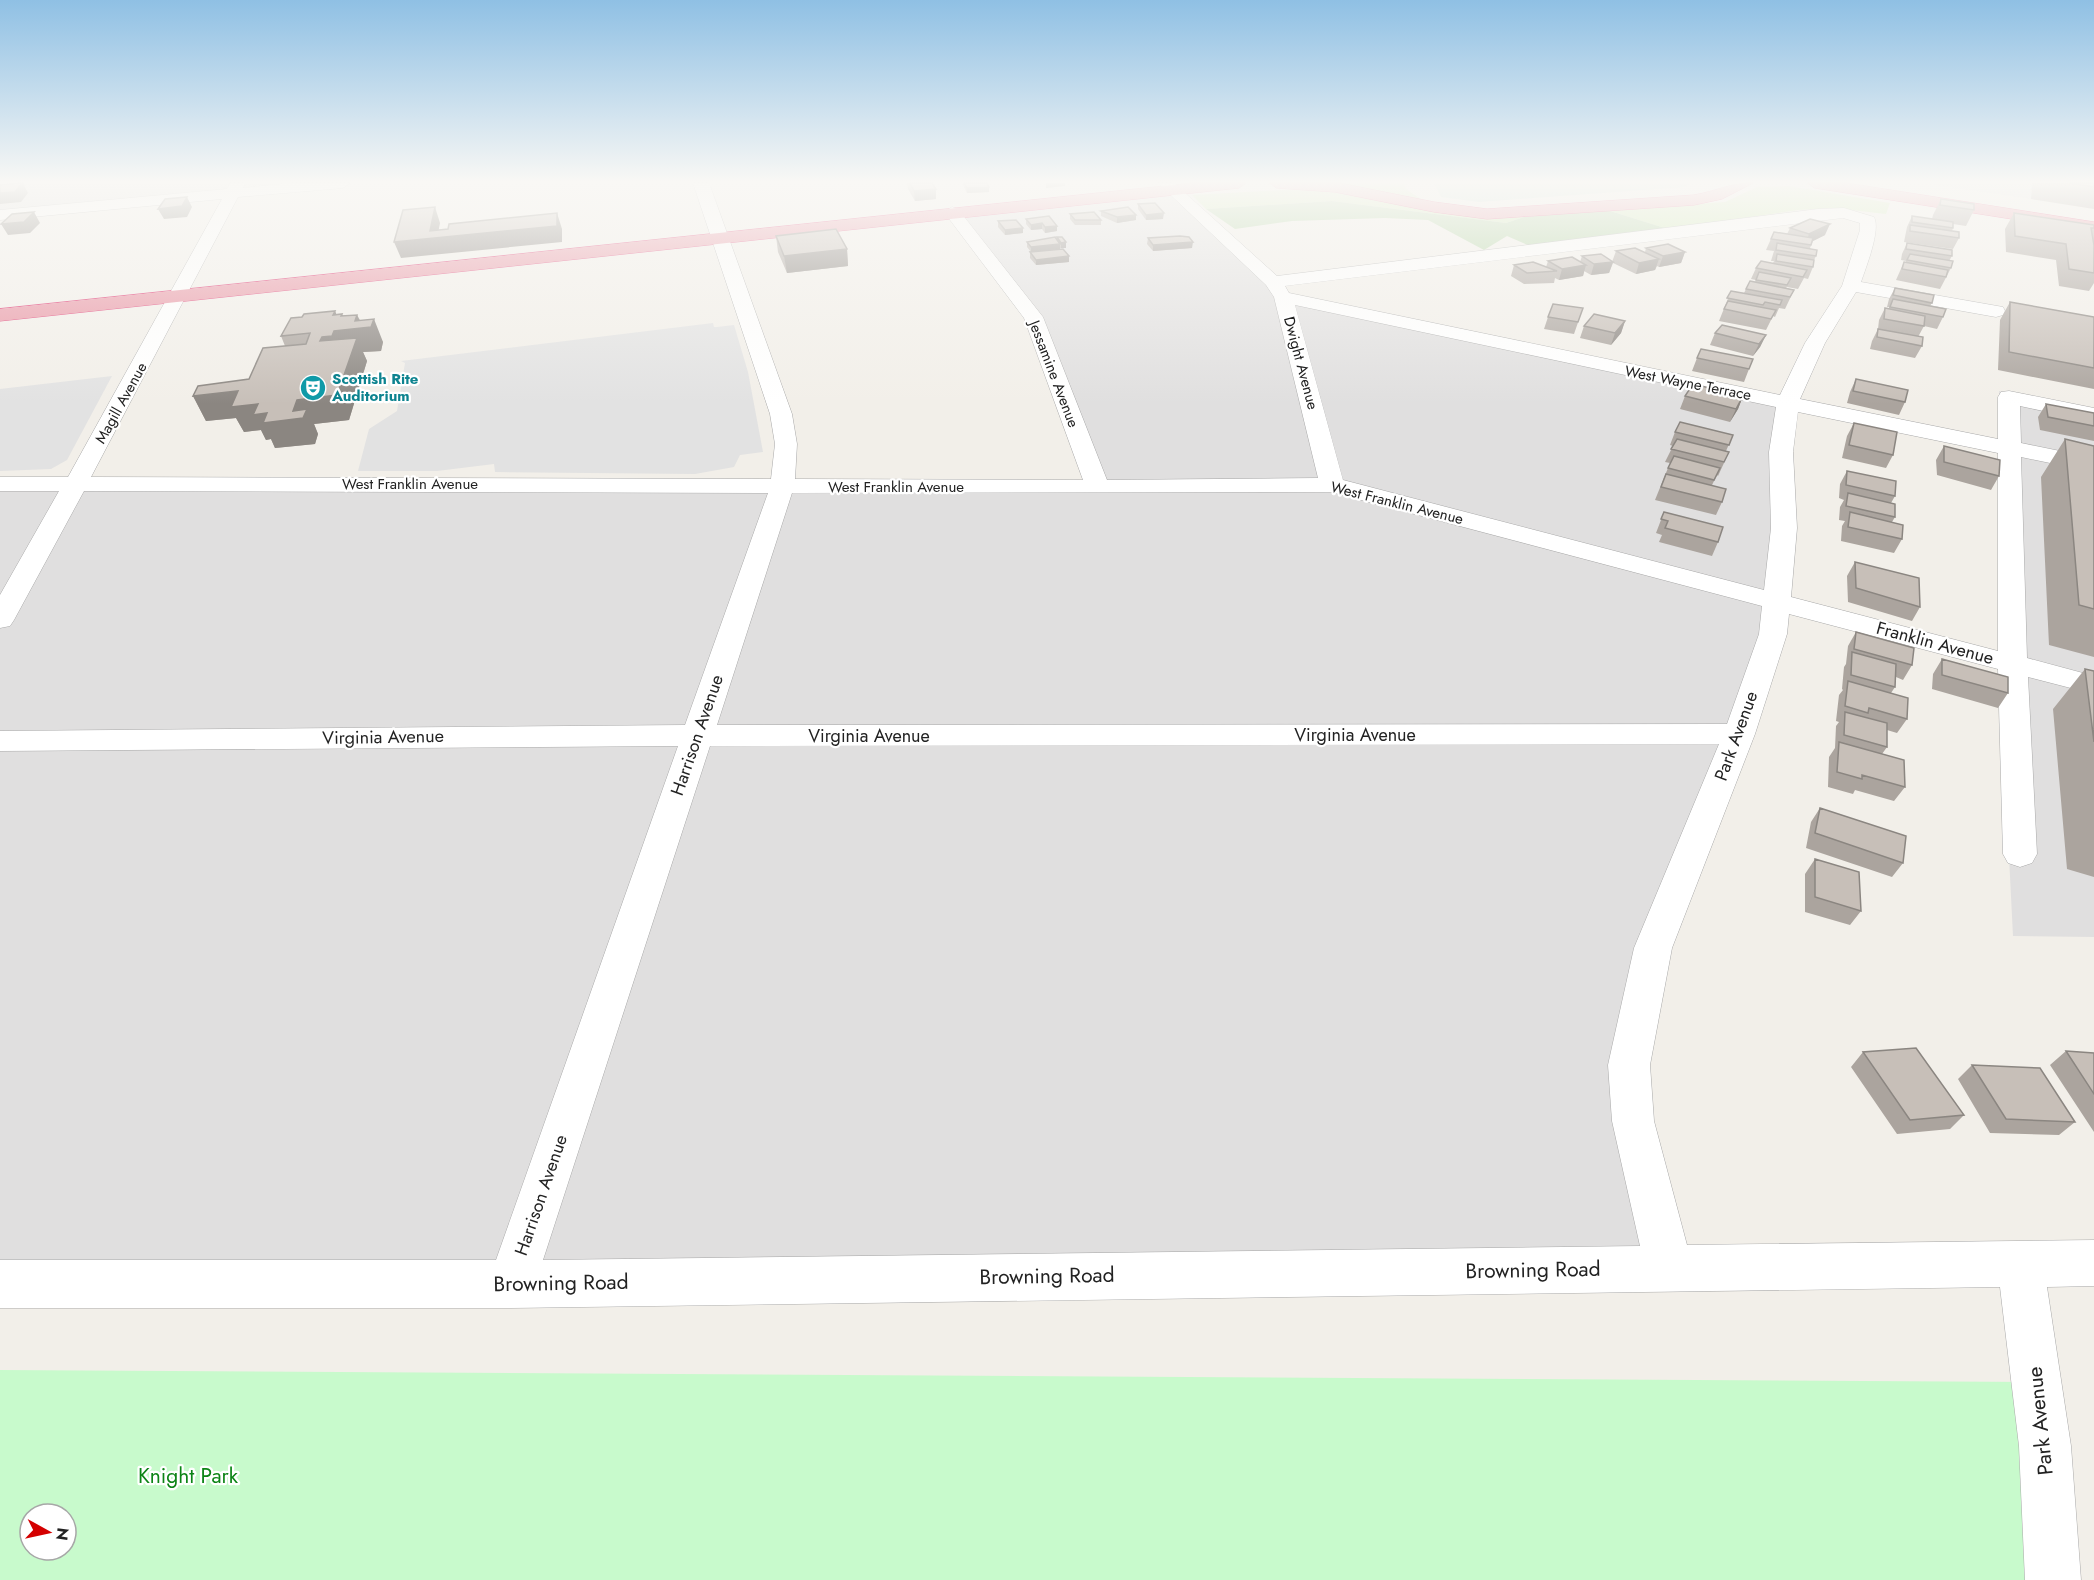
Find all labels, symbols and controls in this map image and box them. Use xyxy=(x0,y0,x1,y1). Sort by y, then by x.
street label: Dwight Avenue xyxy=(1278,314,1324,412)
street label: Jessamine Avenue xyxy=(1023,315,1085,431)
street label: Magill Avenue xyxy=(90,358,153,448)
street label: West Wayne Terrace xyxy=(1623,360,1753,406)
place label: Scottish Rite Auditorium xyxy=(331,368,419,407)
theatre icon: Scottish Rite Auditorium xyxy=(298,373,328,403)
street label: West Franklin Avenue xyxy=(342,473,478,495)
street label: West Franklin Avenue xyxy=(828,476,964,498)
street label: West Franklin Avenue xyxy=(1328,476,1466,530)
street label: Franklin Avenue xyxy=(1873,615,1997,671)
street label: Harrison Avenue xyxy=(664,671,730,799)
street label: Park Avenue xyxy=(1708,688,1764,784)
street label: Virginia Avenue xyxy=(1294,722,1416,748)
street label: Virginia Avenue xyxy=(322,723,444,751)
street label: Virginia Avenue xyxy=(808,723,930,749)
street label: Harrison Avenue xyxy=(508,1131,574,1259)
street label: Browning Road xyxy=(1465,1254,1601,1286)
street label: Browning Road xyxy=(979,1260,1115,1292)
street label: Browning Road xyxy=(493,1267,629,1299)
street label: Park Avenue xyxy=(2019,1365,2061,1477)
park label: Knight Park xyxy=(138,1461,239,1491)
north arrow xyxy=(18,1502,78,1562)
text: N xyxy=(50,1526,75,1542)

